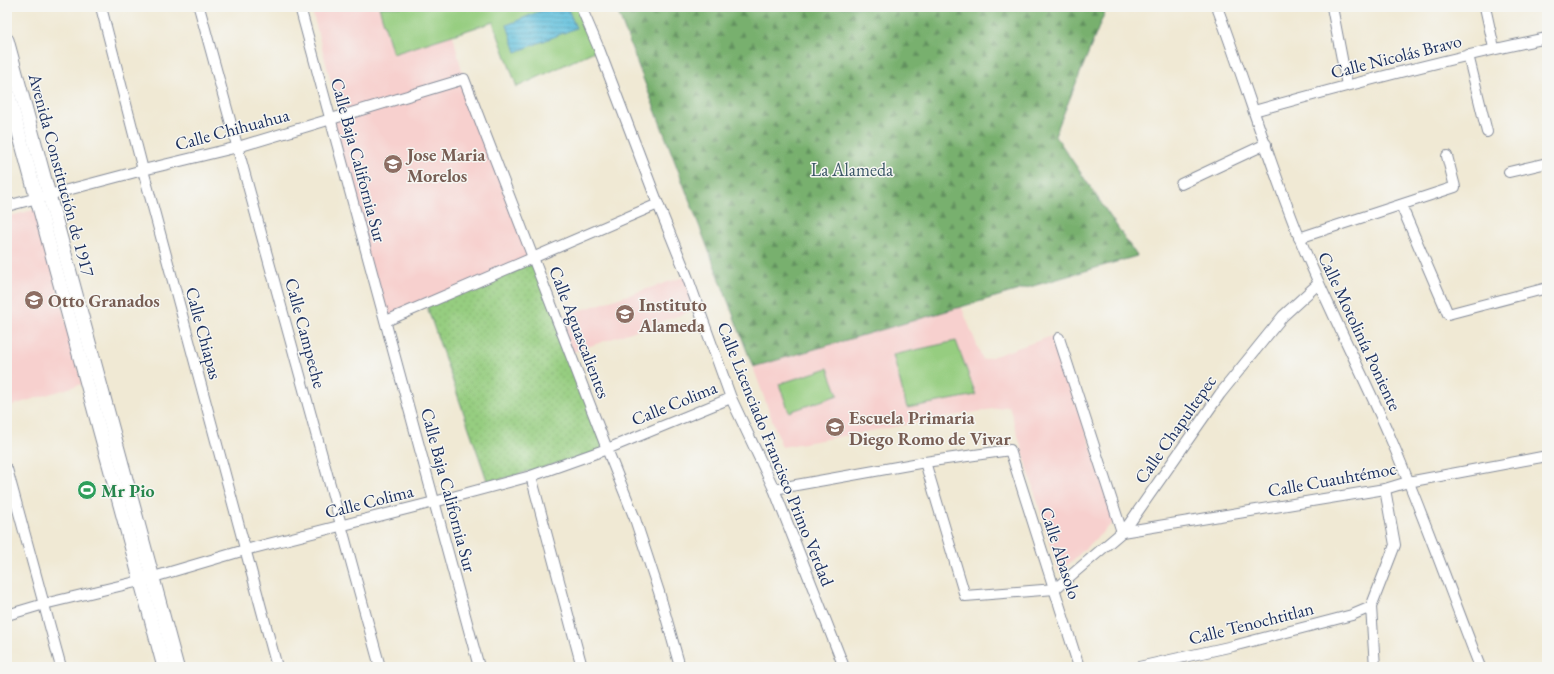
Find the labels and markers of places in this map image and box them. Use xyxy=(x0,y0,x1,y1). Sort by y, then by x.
place label: Jose Maria Morelos xyxy=(405,143,486,187)
school or university icon: Jose Maria Morelos xyxy=(382,153,404,175)
school or university icon: Otto Granados xyxy=(23,289,45,311)
place label: Otto Granados xyxy=(48,289,160,312)
place label: Instituto Alameda xyxy=(638,293,707,337)
school or university icon: Instituto Alameda xyxy=(614,303,636,325)
place label: Escuela Primaria Diego Romo de Vivar xyxy=(849,406,1011,450)
school or university icon: Escuela Primaria Diego Romo de Vivar xyxy=(824,416,846,438)
sports icon: Mr Pio xyxy=(76,479,98,501)
place label: Mr Pio xyxy=(101,479,155,502)

